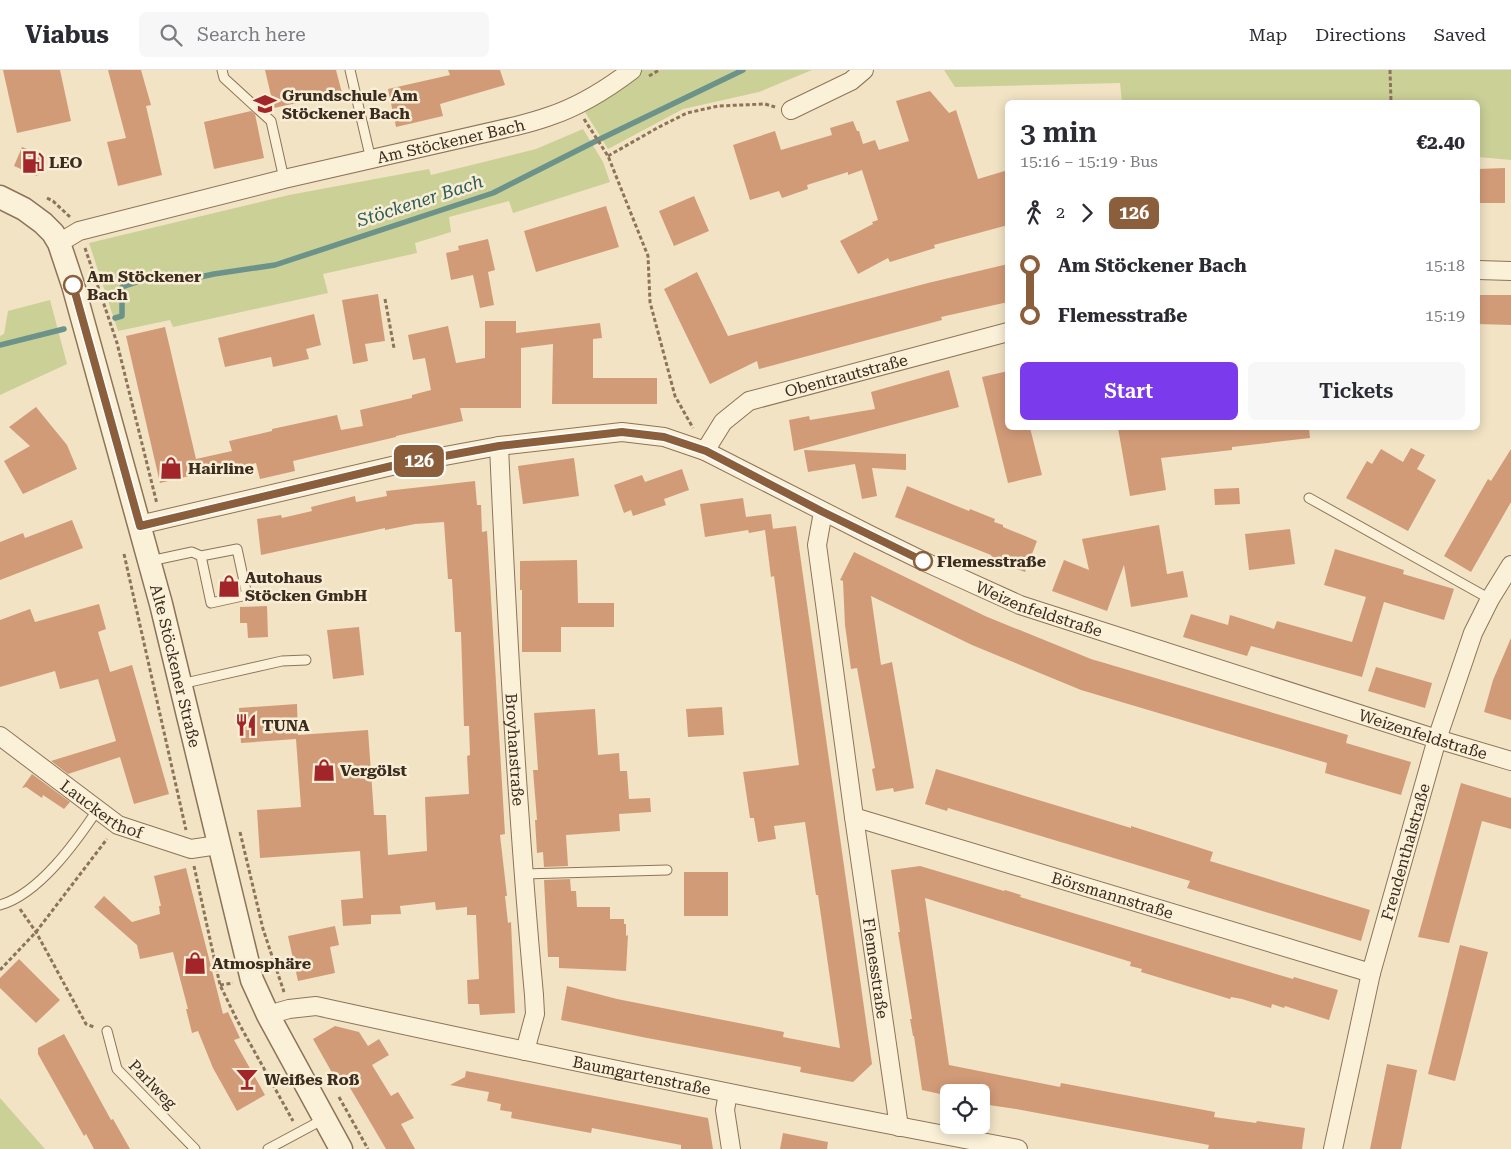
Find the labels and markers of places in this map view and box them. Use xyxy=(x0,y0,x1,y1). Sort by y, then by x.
place label: Grundschule Am Stöckener Bach xyxy=(282,86,419,123)
school or university icon: Grundschule Am Stöckener Bach xyxy=(252,91,278,117)
fuel station icon: LEO xyxy=(20,149,46,175)
place label: LEO xyxy=(49,153,82,172)
place label: Am Stöckener Bach xyxy=(87,267,201,304)
marker: Am Stöckener Bach xyxy=(63,275,83,295)
shop icon: Hairline xyxy=(158,455,184,481)
place label: Hairline xyxy=(188,459,254,478)
marker: Flemesstraße xyxy=(913,551,933,571)
place label: Flemesstraße xyxy=(937,552,1046,571)
place label: Autohaus Stöcken GmbH xyxy=(245,568,367,605)
shop icon: Autohaus Stöcken GmbH xyxy=(216,573,242,599)
restaurant icon: TUNA xyxy=(233,712,259,738)
place label: TUNA xyxy=(262,716,310,735)
shop icon: Vergölst xyxy=(311,757,337,783)
place label: Vergölst xyxy=(340,761,407,780)
shop icon: Atmosphäre xyxy=(182,950,208,976)
place label: Atmosphäre xyxy=(212,954,311,973)
bar icon: Weißes Roß xyxy=(234,1066,260,1092)
place label: Weißes Roß xyxy=(264,1070,360,1089)

